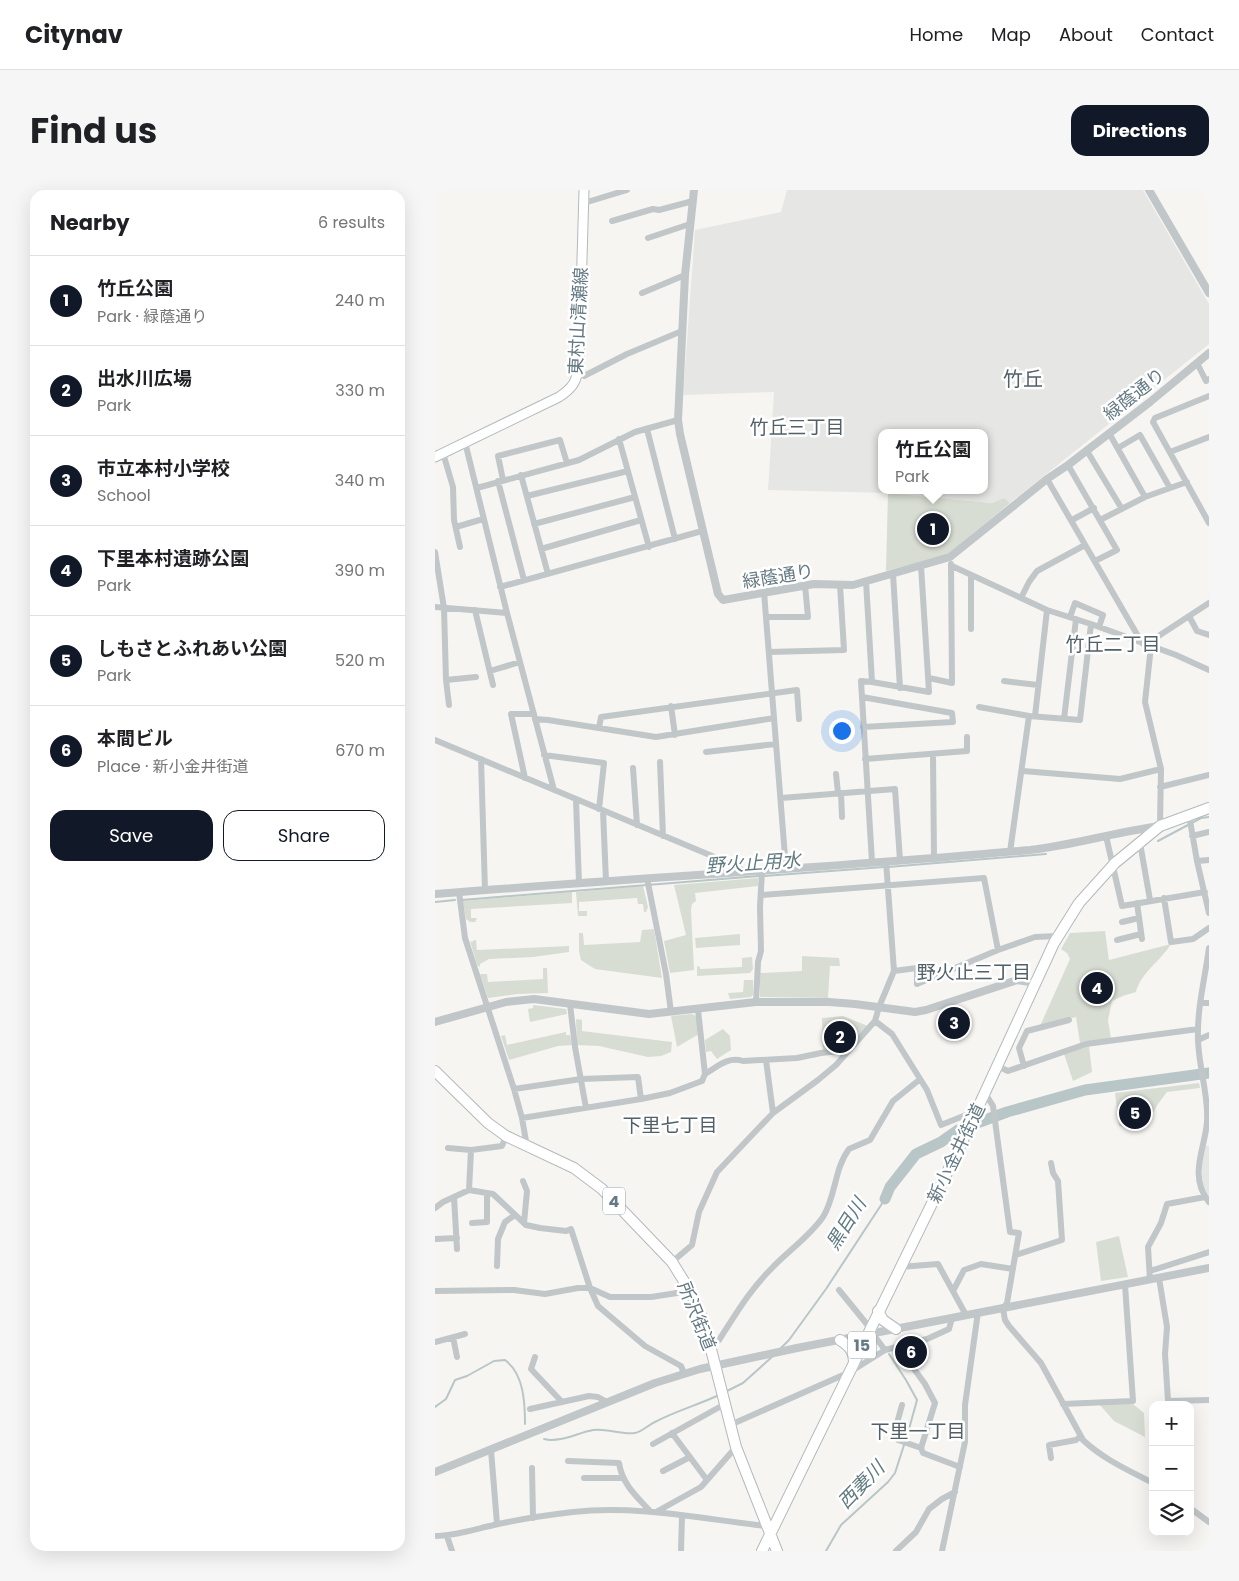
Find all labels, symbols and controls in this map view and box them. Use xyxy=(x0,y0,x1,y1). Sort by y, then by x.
text: Citynav xyxy=(25,18,123,51)
text: Home xyxy=(909,22,963,47)
text: Map xyxy=(991,22,1031,47)
text: About xyxy=(1059,22,1113,47)
text: Contact xyxy=(1141,22,1214,47)
button: Directions xyxy=(1071,105,1209,156)
text: Find us xyxy=(30,106,157,155)
text: Nearby xyxy=(50,208,130,237)
text: 6 results xyxy=(318,211,385,234)
street label: 東村山清瀬線 xyxy=(563,266,593,376)
text: 竹丘公園 xyxy=(97,275,173,302)
text: 1 xyxy=(63,289,69,312)
text: 240 m xyxy=(335,289,385,312)
text: Park · 緑蔭通り xyxy=(97,305,207,328)
street label: 緑蔭通り xyxy=(1098,362,1170,426)
text: 出水川広場 xyxy=(97,365,192,392)
district label: 竹丘 xyxy=(1003,365,1043,393)
text: 2 xyxy=(61,379,71,402)
text: 330 m xyxy=(335,379,385,402)
text: Park xyxy=(97,394,131,417)
district label: 竹丘三丁目 xyxy=(749,414,845,441)
popup xyxy=(878,429,988,494)
text: 竹丘公園 xyxy=(895,436,971,463)
text: 市立本村小学校 xyxy=(97,455,230,482)
text: Park xyxy=(895,465,929,488)
text: 3 xyxy=(61,469,71,492)
text: 340 m xyxy=(335,469,385,492)
text: School xyxy=(97,484,151,507)
pin: 1 xyxy=(917,510,949,548)
text: 下里本村遺跡公園 xyxy=(97,545,249,572)
street label: 緑蔭通り xyxy=(740,558,816,594)
text: 4 xyxy=(61,559,71,582)
text: 390 m xyxy=(335,559,385,582)
text: Park xyxy=(97,574,131,597)
district label: 竹丘二丁目 xyxy=(1065,631,1161,658)
text: しもさとふれあい公園 xyxy=(97,635,287,662)
text: 5 xyxy=(61,649,71,672)
text: 520 m xyxy=(335,649,385,672)
text: Park xyxy=(97,664,131,687)
your location xyxy=(829,718,855,744)
text: 本間ビル xyxy=(97,725,173,752)
text: 6 xyxy=(61,739,71,762)
text: 670 m xyxy=(335,739,385,762)
text: Place · 新小金井街道 xyxy=(97,755,249,778)
button: Save xyxy=(50,810,213,861)
button: Share xyxy=(223,810,385,861)
water label: 野火止用水 xyxy=(705,846,803,880)
district label: 野火止三丁目 xyxy=(917,959,1031,986)
pin: 4 xyxy=(1081,969,1113,1007)
pin: 3 xyxy=(938,1004,970,1042)
pin: 2 xyxy=(824,1018,856,1056)
pin: 5 xyxy=(1119,1094,1151,1132)
street label: 新小金井街道 xyxy=(921,1099,991,1207)
district label: 下里七丁目 xyxy=(622,1112,718,1139)
road number: 4 xyxy=(603,1188,625,1214)
water label: 黒目川 xyxy=(819,1191,874,1255)
street label: 所沢街道 xyxy=(672,1278,722,1354)
road number: 15 xyxy=(848,1332,876,1358)
pin: 6 xyxy=(895,1333,927,1371)
map controls xyxy=(1149,1401,1194,1536)
button: + xyxy=(1149,1401,1194,1446)
district label: 下里一丁目 xyxy=(870,1418,966,1445)
button: − xyxy=(1149,1446,1194,1491)
water label: 西妻川 xyxy=(831,1454,892,1515)
button: layers xyxy=(1149,1491,1194,1536)

